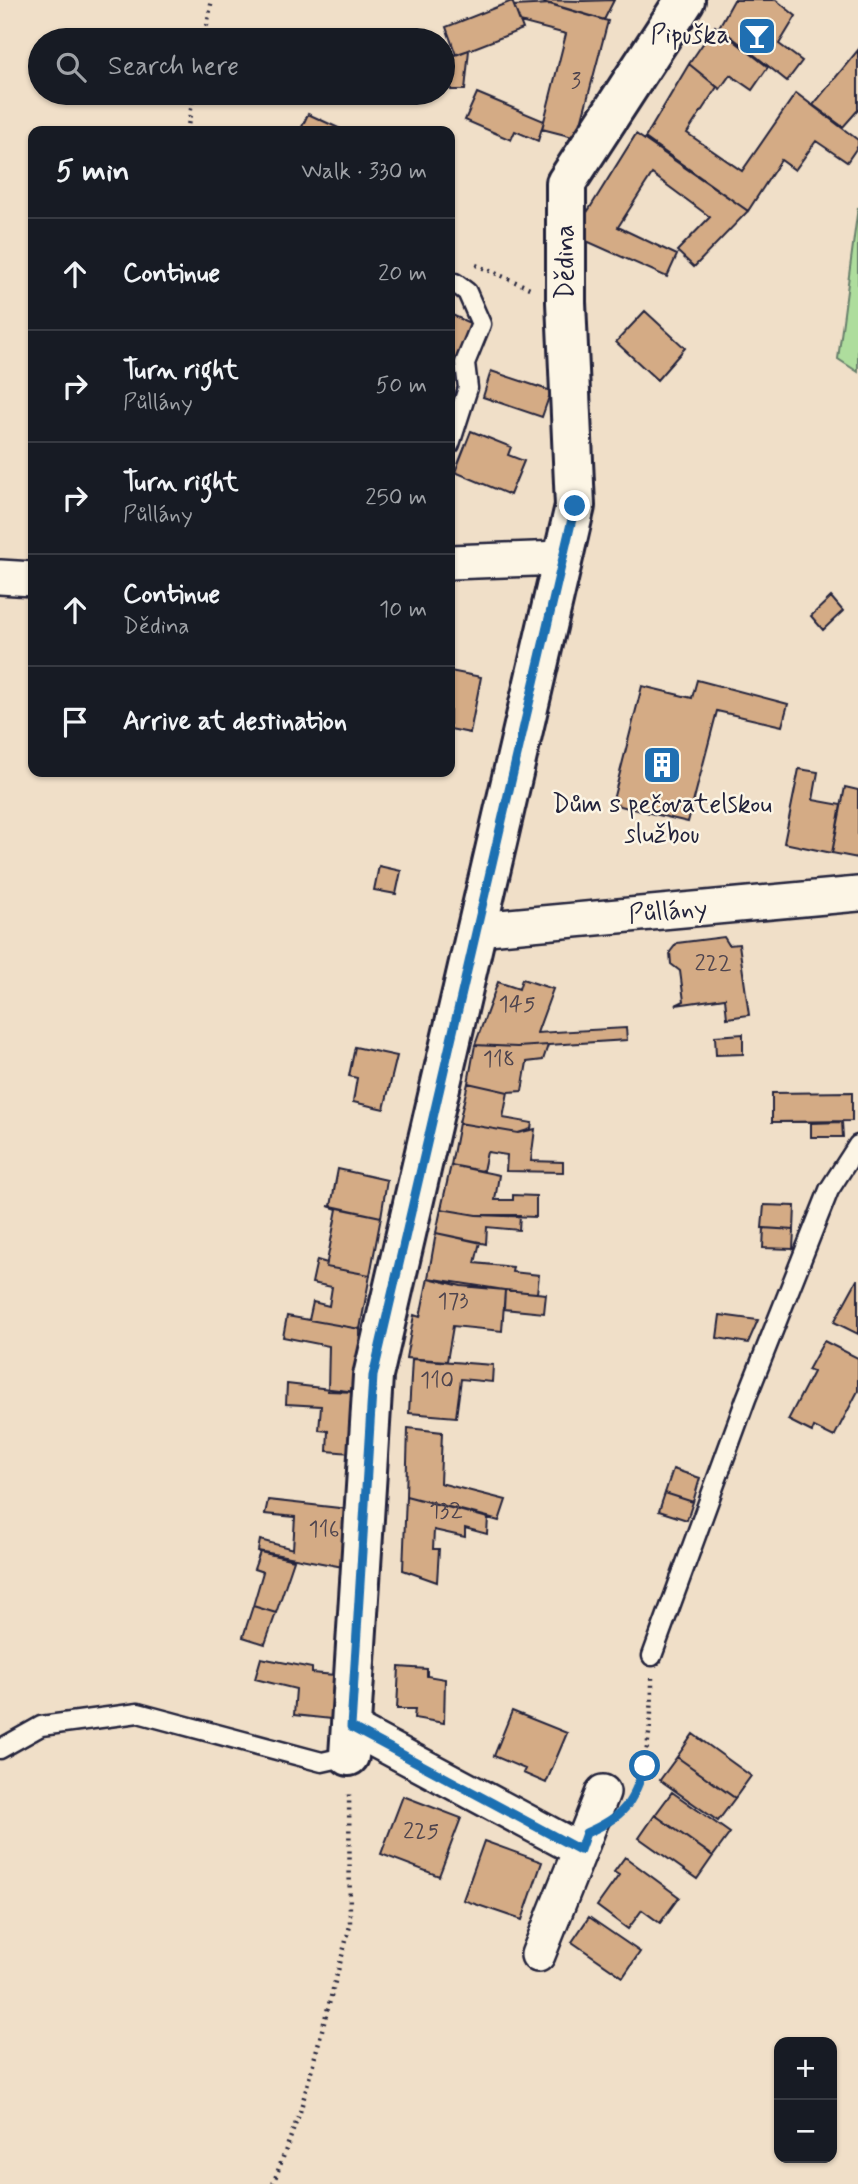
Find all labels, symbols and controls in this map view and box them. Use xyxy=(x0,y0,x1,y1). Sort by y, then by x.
bar icon: Pipuška xyxy=(736,15,778,57)
place label: Pipuška xyxy=(651,19,730,53)
search box xyxy=(28,28,455,105)
icon: search xyxy=(52,48,90,86)
text: Search here xyxy=(108,50,239,84)
house number: 3 xyxy=(571,67,581,97)
text: 5 min xyxy=(56,152,130,191)
text: Walk · 330 m xyxy=(301,157,427,187)
street label: Dědina xyxy=(549,224,583,300)
icon: ahead xyxy=(56,255,94,293)
text: Continue xyxy=(123,257,220,291)
text: 20 m xyxy=(378,259,427,289)
text: Turn right xyxy=(123,354,239,388)
icon: right xyxy=(56,367,94,405)
text: 50 m xyxy=(376,371,427,401)
text: Půllány xyxy=(123,388,193,418)
text: Turn right xyxy=(123,466,239,500)
icon: right xyxy=(56,479,94,517)
text: 250 m xyxy=(365,483,427,513)
route end xyxy=(559,490,590,521)
text: Půllány xyxy=(123,500,193,530)
text: Continue xyxy=(123,578,220,612)
icon: ahead xyxy=(56,591,94,629)
text: 10 m xyxy=(379,595,427,625)
text: Dědina xyxy=(123,612,189,642)
icon: arrive xyxy=(56,703,94,741)
text: Arrive at destination xyxy=(123,705,347,739)
building icon: Dům s pečovatelskou službou xyxy=(641,744,683,786)
place label: Dům s pečovatelskou službou xyxy=(552,788,772,852)
street label: Půllány xyxy=(627,892,709,932)
house number: 222 xyxy=(694,949,732,979)
house number: 145 xyxy=(498,990,536,1020)
house number: 118 xyxy=(483,1045,515,1075)
house number: 173 xyxy=(437,1287,469,1317)
house number: 110 xyxy=(420,1366,454,1396)
house number: 132 xyxy=(429,1496,463,1526)
house number: 116 xyxy=(308,1515,340,1545)
route start xyxy=(629,1750,660,1781)
house number: 225 xyxy=(403,1817,439,1847)
map controls xyxy=(774,2037,837,2163)
button: + xyxy=(774,2037,837,2100)
button: − xyxy=(774,2100,837,2163)

